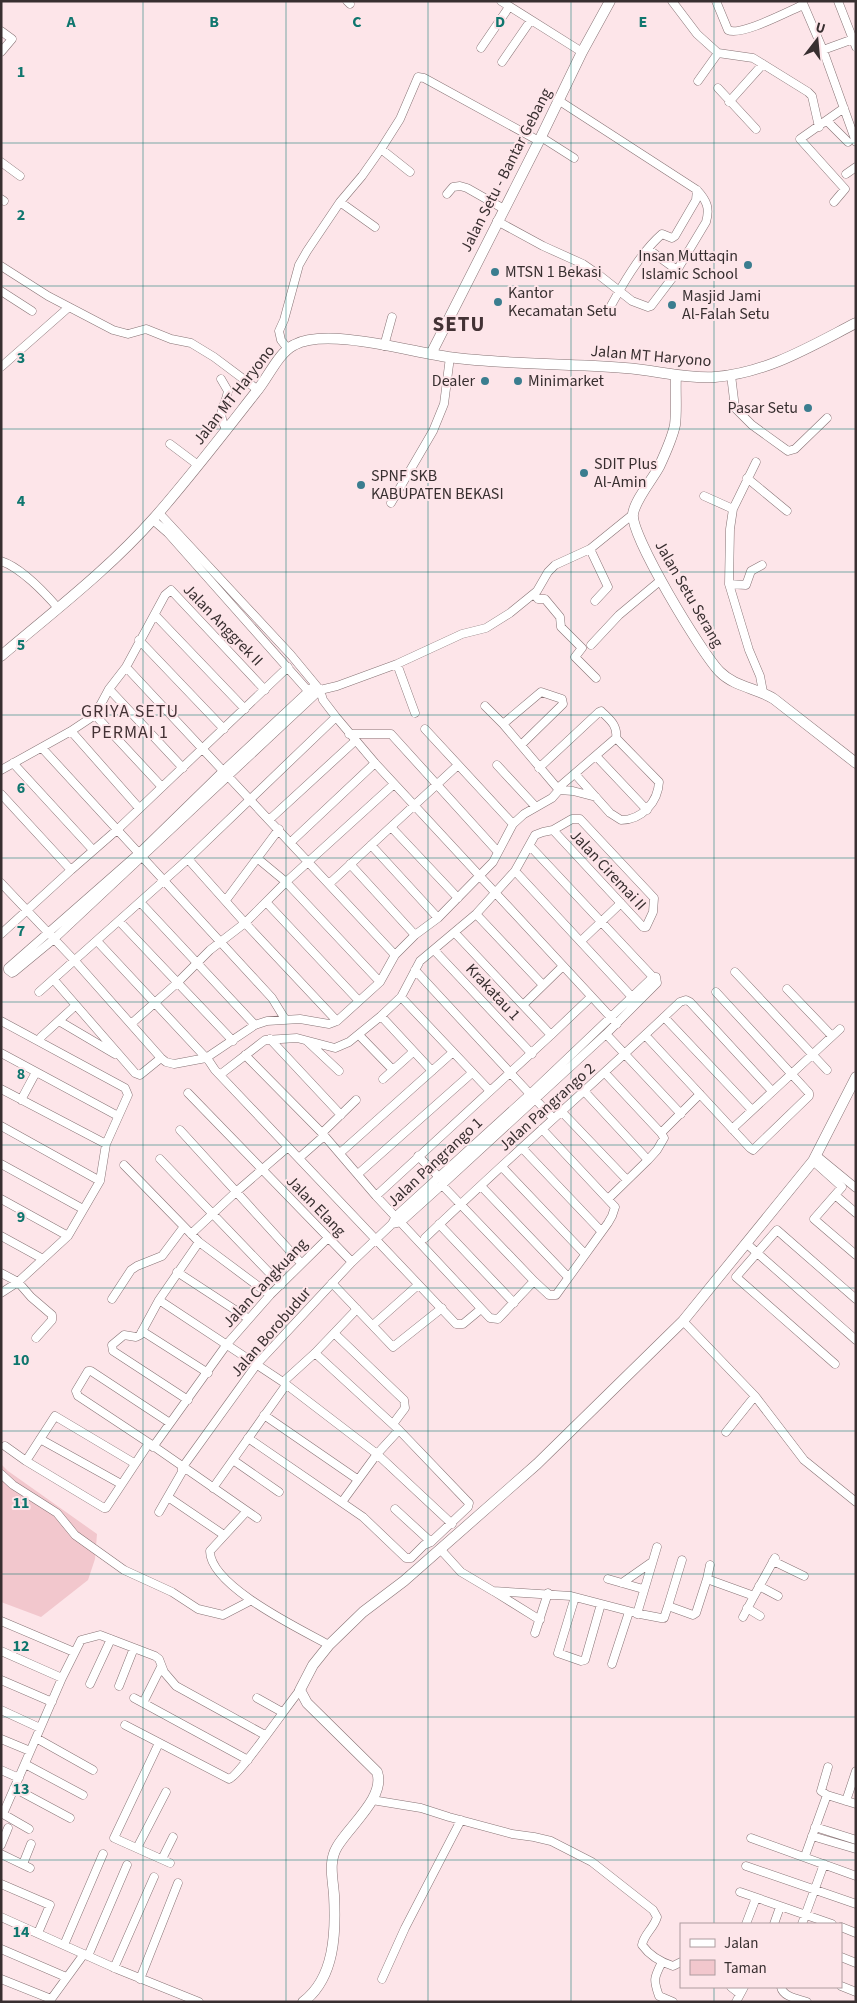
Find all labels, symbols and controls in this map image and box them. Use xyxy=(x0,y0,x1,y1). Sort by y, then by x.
text: A xyxy=(65,11,76,33)
text: B xyxy=(209,11,219,33)
text: C xyxy=(352,11,362,33)
text: D xyxy=(495,11,505,33)
text: E xyxy=(639,11,647,33)
north arrow xyxy=(792,15,842,65)
text: U xyxy=(813,18,828,39)
text: 1 xyxy=(17,61,25,83)
street label: Jalan Setu - Bantar Gebang xyxy=(455,84,557,256)
text: 2 xyxy=(17,204,25,226)
place label: Insan Muttaqin Islamic School xyxy=(638,245,738,285)
marker: Insan Muttaqin Islamic School xyxy=(742,259,754,271)
place label: MTSN 1 Bekasi xyxy=(505,261,602,283)
marker: MTSN 1 Bekasi xyxy=(489,266,501,278)
place label: Kantor Kecamatan Setu xyxy=(508,282,617,322)
place label: Masjid Jami Al-Falah Setu xyxy=(682,285,770,325)
marker: Kantor Kecamatan Setu xyxy=(492,296,504,308)
marker: Masjid Jami Al-Falah Setu xyxy=(666,299,678,311)
district label: SETU xyxy=(433,309,485,339)
street label: Jalan MT Haryono xyxy=(188,340,280,450)
street label: Jalan MT Haryono xyxy=(590,340,712,372)
text: 3 xyxy=(17,347,25,369)
place label: Dealer xyxy=(432,370,475,392)
place label: Minimarket xyxy=(528,370,605,392)
marker: Dealer xyxy=(479,375,491,387)
marker: Minimarket xyxy=(512,375,524,387)
place label: Pasar Setu xyxy=(728,397,798,419)
marker: Pasar Setu xyxy=(802,402,814,414)
place label: SDIT Plus Al-Amin xyxy=(594,453,657,493)
place label: SPNF SKB KABUPATEN BEKASI xyxy=(371,465,504,505)
marker: SDIT Plus Al-Amin xyxy=(578,467,590,479)
marker: SPNF SKB KABUPATEN BEKASI xyxy=(355,479,367,491)
text: 4 xyxy=(17,490,26,512)
street label: Jalan Setu Serang xyxy=(649,537,729,651)
street label: Jalan Anggrek II xyxy=(178,579,268,671)
text: 5 xyxy=(17,634,25,656)
district label: GRIYA SETU PERMAI 1 xyxy=(81,699,179,745)
text: 6 xyxy=(17,777,25,799)
street label: Jalan Ciremai II xyxy=(565,825,651,915)
text: 7 xyxy=(17,920,25,942)
street label: Krakatau 1 xyxy=(461,958,525,1026)
street label: Jalan Pangrango 2 xyxy=(494,1058,600,1156)
text: 8 xyxy=(17,1063,25,1085)
street label: Jalan Pangrango 1 xyxy=(383,1112,487,1212)
street label: Jalan Elang xyxy=(281,1171,351,1241)
text: 9 xyxy=(17,1206,25,1228)
street label: Jalan Cangkuang xyxy=(218,1233,312,1333)
street label: Jalan Borobudur xyxy=(226,1282,317,1382)
text: 10 xyxy=(13,1349,29,1371)
text: 11 xyxy=(13,1492,29,1514)
text: 12 xyxy=(13,1635,29,1657)
text: 13 xyxy=(13,1778,29,1800)
text: 14 xyxy=(13,1921,30,1943)
legend xyxy=(680,1923,842,1988)
text: Jalan xyxy=(724,1933,758,1954)
text: Taman xyxy=(724,1958,767,1979)

